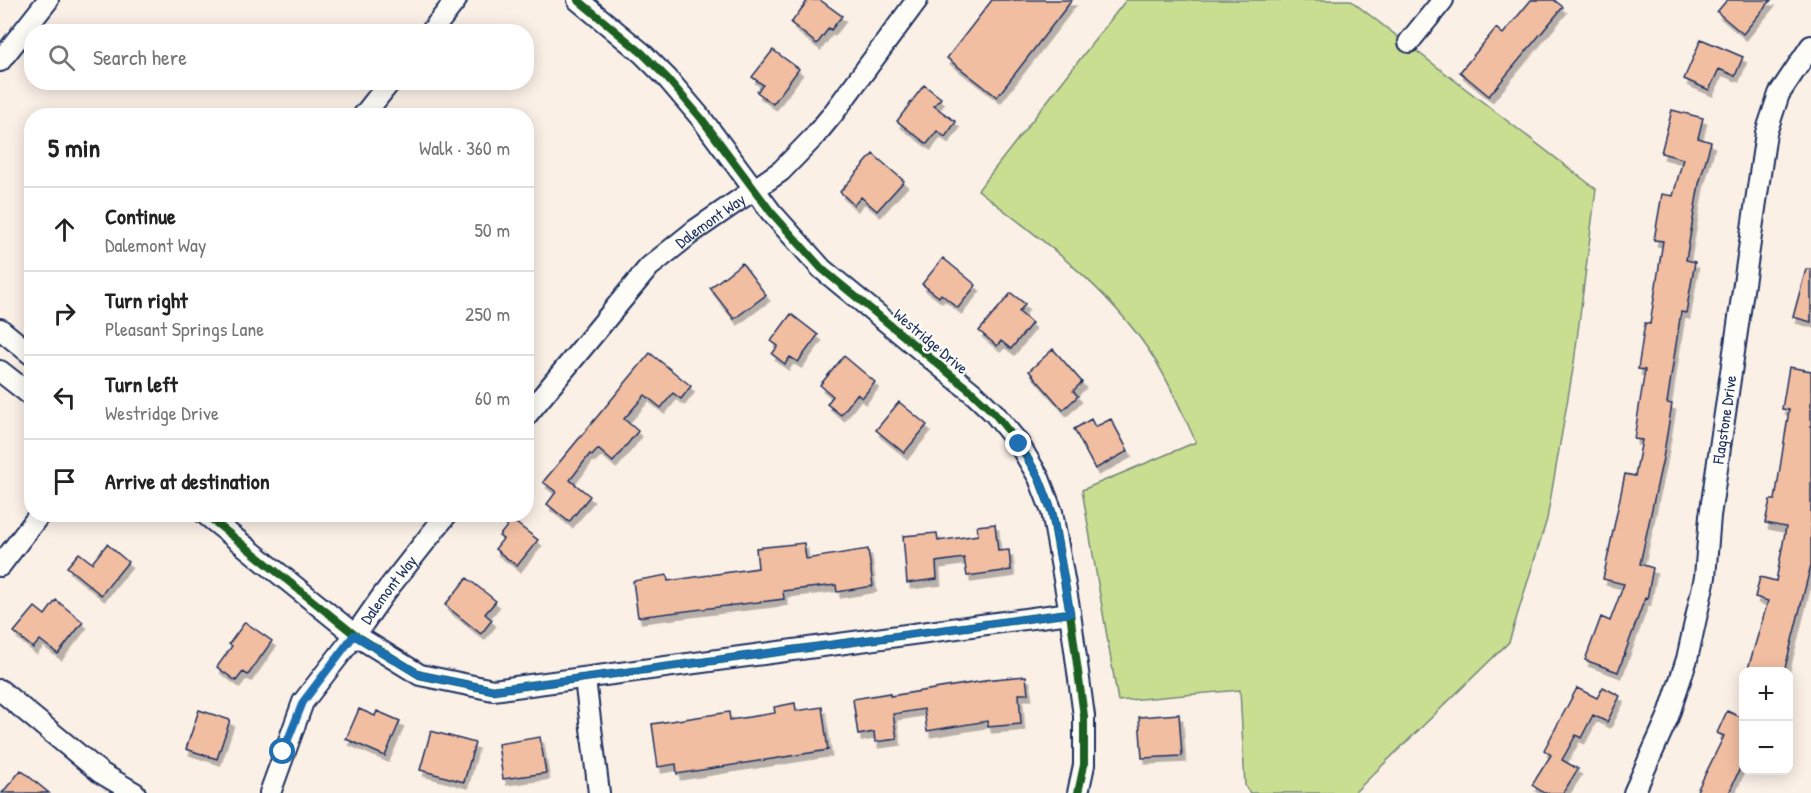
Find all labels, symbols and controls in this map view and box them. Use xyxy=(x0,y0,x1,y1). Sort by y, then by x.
search box xyxy=(24,24,534,90)
icon: search xyxy=(45,41,78,74)
text: Search here xyxy=(93,42,187,72)
text: 5 min xyxy=(48,130,100,165)
text: Walk · 360 m xyxy=(419,134,510,161)
street label: Dalemont Way xyxy=(670,188,750,253)
text: Continue xyxy=(105,201,176,231)
icon: ahead xyxy=(48,213,81,246)
text: 50 m xyxy=(474,216,510,243)
text: Dalemont Way xyxy=(105,231,206,258)
text: Turn right xyxy=(105,285,188,315)
icon: right xyxy=(48,297,81,330)
text: 250 m xyxy=(465,300,510,327)
street label: Westridge Drive xyxy=(889,303,973,379)
text: Pleasant Springs Lane xyxy=(105,315,264,342)
text: Turn left xyxy=(105,369,178,399)
street label: Flagstone Drive xyxy=(1707,373,1742,466)
icon: left xyxy=(48,381,81,414)
text: 60 m xyxy=(475,384,510,411)
text: Westridge Drive xyxy=(105,399,219,426)
route end xyxy=(1005,430,1031,456)
icon: arrive xyxy=(48,465,81,498)
text: Arrive at destination xyxy=(105,466,270,496)
street label: Dalemont Way xyxy=(355,550,422,628)
map controls xyxy=(1739,667,1793,775)
button: + xyxy=(1739,667,1793,721)
button: − xyxy=(1739,721,1793,775)
route start xyxy=(269,738,295,764)

